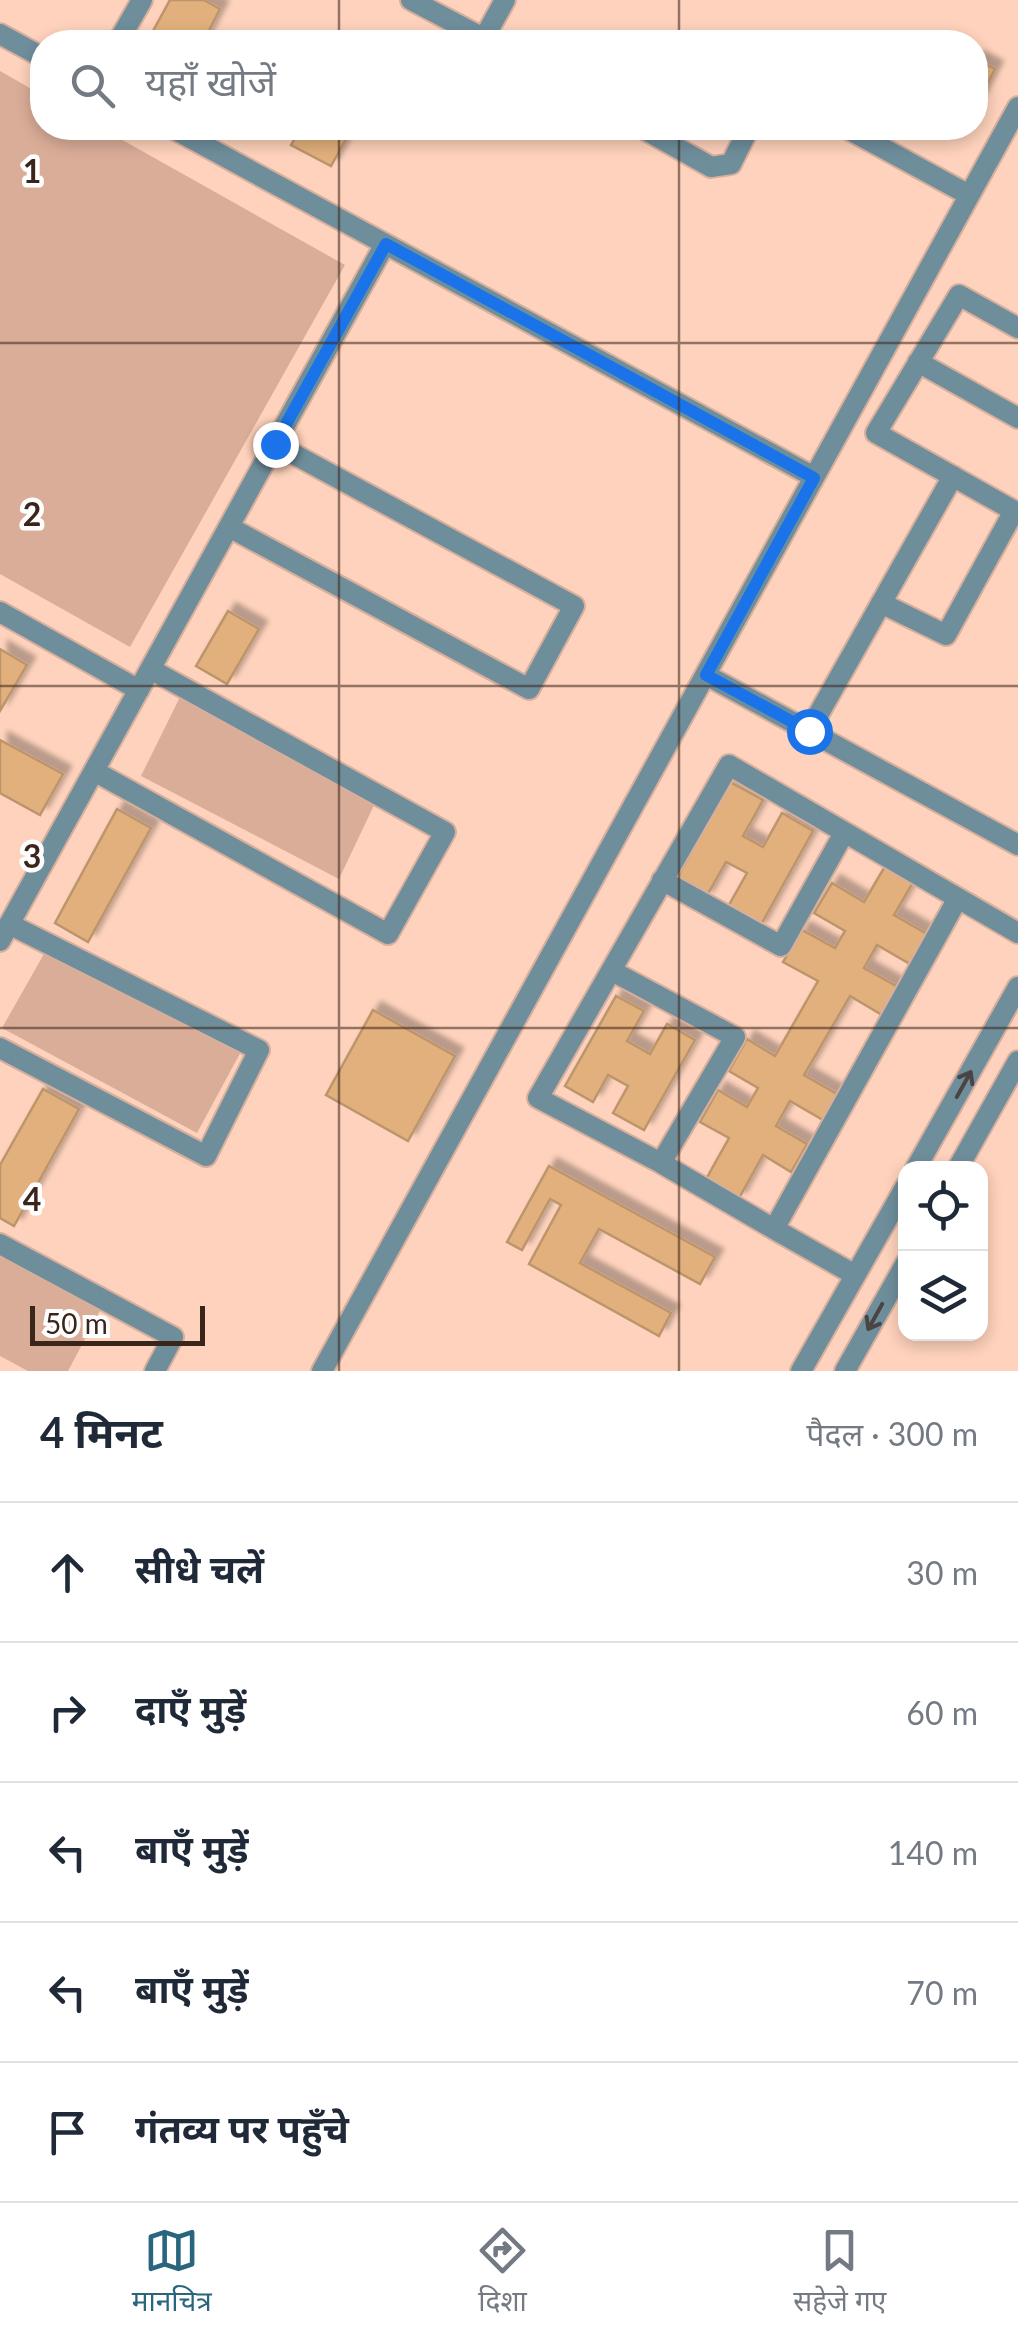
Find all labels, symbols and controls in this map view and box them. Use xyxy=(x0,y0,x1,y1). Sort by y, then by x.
search box xyxy=(30,30,988,140)
icon: search xyxy=(65,58,120,113)
text: यहाँ खोजें xyxy=(145,58,276,104)
text: 1 xyxy=(23,151,41,190)
route end xyxy=(253,422,299,468)
text: 2 xyxy=(23,494,41,533)
route start xyxy=(787,709,833,755)
text: 3 xyxy=(23,836,41,875)
one-way arrow xyxy=(954,1069,974,1099)
map controls xyxy=(898,1161,988,1341)
button: locate xyxy=(898,1161,988,1251)
text: 4 xyxy=(23,1179,41,1218)
button: layers xyxy=(898,1251,988,1341)
scale bar xyxy=(30,1301,205,1346)
one-way arrow xyxy=(865,1302,885,1331)
text: 50 m xyxy=(45,1306,108,1340)
text: 4 मिनट xyxy=(40,1407,163,1457)
text: पैदल · 300 m xyxy=(806,1414,978,1453)
icon: ahead xyxy=(40,1545,95,1600)
text: सीधे चलें xyxy=(135,1545,264,1591)
text: 30 m xyxy=(906,1553,978,1592)
icon: right xyxy=(40,1685,95,1740)
text: दाएँ मुड़ें xyxy=(135,1685,246,1731)
text: 60 m xyxy=(906,1693,978,1732)
icon: left xyxy=(40,1825,95,1880)
text: बाएँ मुड़ें xyxy=(135,1825,248,1871)
text: 140 m xyxy=(888,1833,978,1872)
icon: left xyxy=(40,1965,95,2020)
text: बाएँ मुड़ें xyxy=(135,1965,248,2011)
text: 70 m xyxy=(906,1973,978,2012)
icon: arrive xyxy=(40,2105,95,2160)
text: गंतव्य पर पहुँचे xyxy=(135,2105,349,2151)
tab: मानचित्र xyxy=(132,2223,212,2322)
tab: दिशा xyxy=(475,2223,530,2322)
tab: सहेजे गए xyxy=(793,2223,886,2322)

